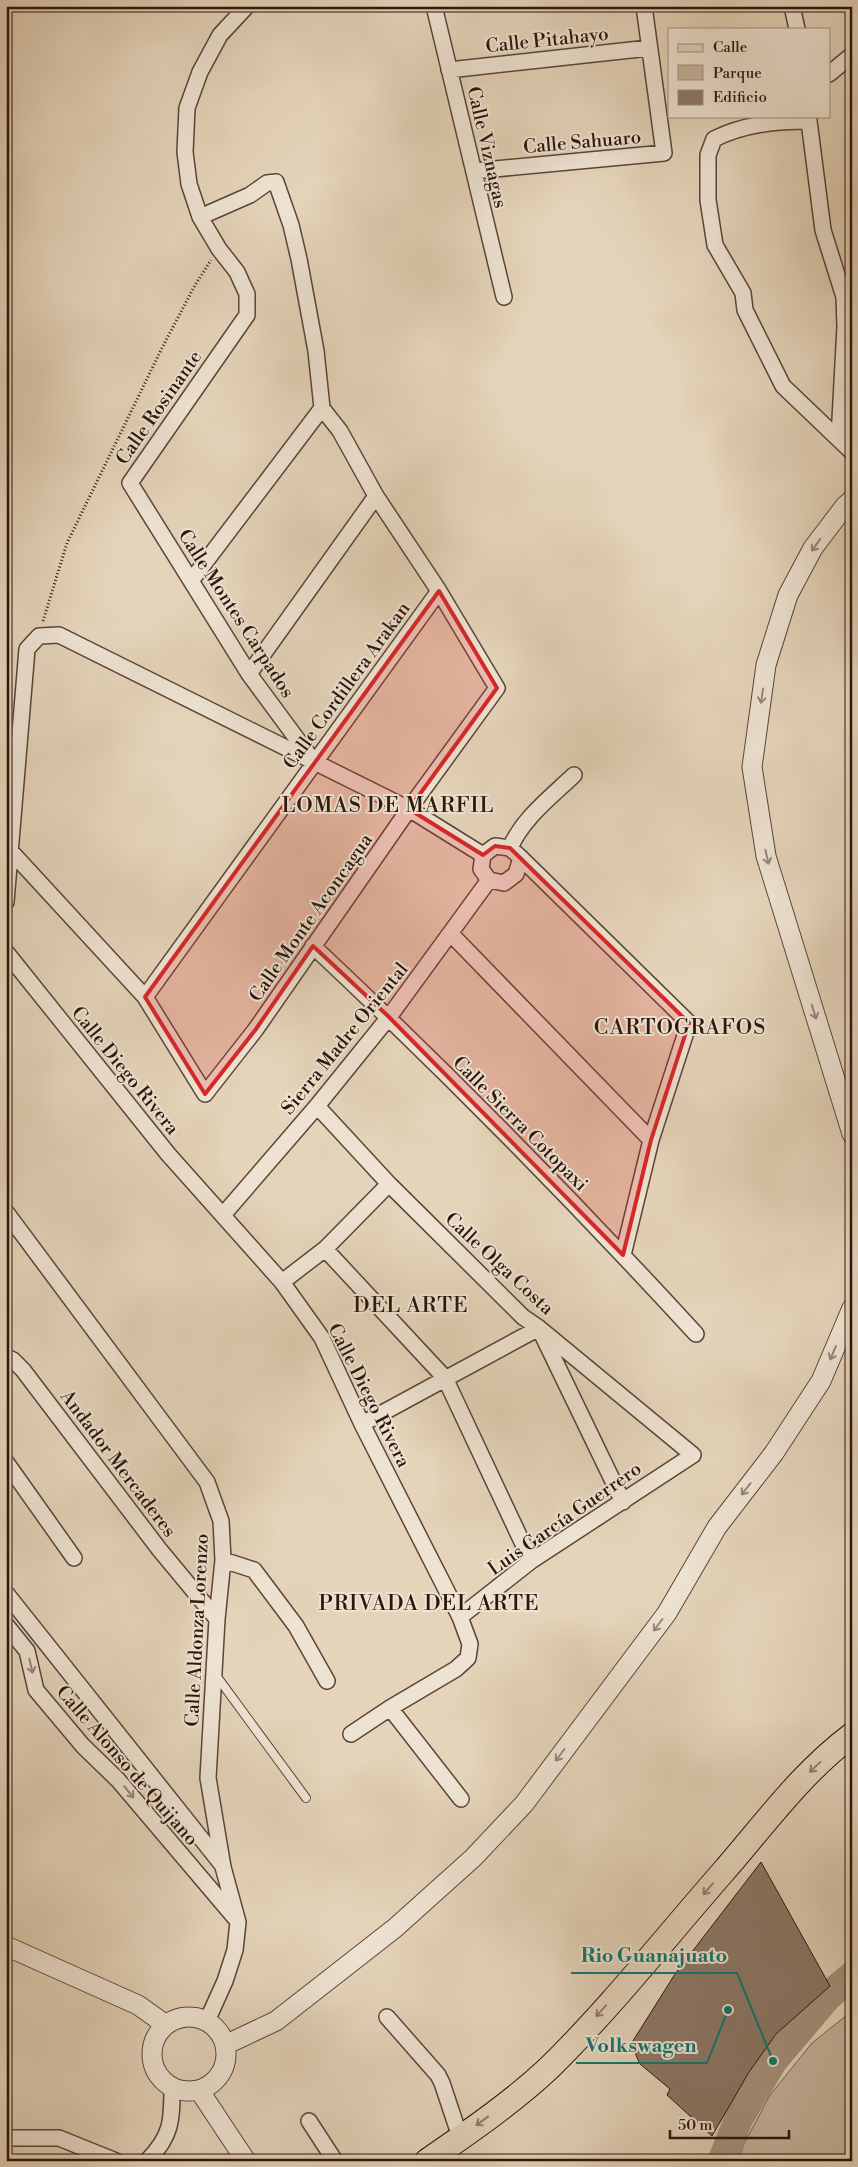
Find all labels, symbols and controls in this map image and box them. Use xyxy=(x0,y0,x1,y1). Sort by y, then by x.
street label: Calle Pitahayo xyxy=(484,22,610,58)
legend xyxy=(668,28,830,118)
text: Calle xyxy=(713,38,747,57)
text: Parque xyxy=(713,64,762,83)
street label: Calle Viznagas xyxy=(461,84,513,210)
text: Edificio xyxy=(713,88,767,107)
street label: Calle Sahuaro xyxy=(522,125,642,159)
street label: Calle Rosinante xyxy=(111,346,207,469)
street label: Calle Montes Carpados xyxy=(173,525,300,702)
one-way arrow xyxy=(811,537,821,551)
street label: Calle Cordillera Arakan xyxy=(278,597,416,774)
one-way arrow xyxy=(757,688,767,704)
district label: LOMAS DE MARFIL xyxy=(282,793,494,819)
street label: Calle Monte Aconcagua xyxy=(244,829,378,1006)
one-way arrow xyxy=(763,848,772,864)
street label: Sierra Madre Oriental xyxy=(276,957,414,1120)
street label: Calle Diego Rivera xyxy=(66,1002,185,1140)
one-way arrow xyxy=(810,1004,820,1020)
district label: CARTOGRAFOS xyxy=(594,1015,766,1041)
street label: Calle Sierra Cotopaxi xyxy=(448,1051,593,1196)
street label: Calle Olga Costa xyxy=(440,1207,559,1321)
district label: DEL ARTE xyxy=(353,1293,469,1319)
street label: Calle Diego Rivera xyxy=(322,1319,416,1472)
one-way arrow xyxy=(828,1345,837,1360)
street label: Andador Mercaderes xyxy=(54,1384,181,1542)
street label: Luis García Guerrero xyxy=(483,1457,646,1581)
one-way arrow xyxy=(741,1482,751,1496)
street label: Calle Aldonza Lorenzo xyxy=(180,1533,214,1727)
district label: PRIVADA DEL ARTE xyxy=(318,1591,540,1617)
one-way arrow xyxy=(652,1618,663,1631)
one-way arrow xyxy=(27,1658,36,1674)
street label: Calle Alonso de Quijano xyxy=(51,1681,203,1851)
one-way arrow xyxy=(555,1748,566,1761)
one-way arrow xyxy=(808,1761,821,1773)
one-way arrow xyxy=(123,1786,134,1799)
one-way arrow xyxy=(703,1883,714,1896)
callout: Rio Guanajuato xyxy=(571,1938,737,1973)
text: Rio Guanajuato xyxy=(581,1944,727,1969)
one-way arrow xyxy=(595,2005,607,2018)
callout: Volkswagen xyxy=(576,2028,707,2063)
text: Volkswagen xyxy=(584,2034,697,2059)
scale bar xyxy=(670,2107,789,2139)
one-way arrow xyxy=(476,2116,489,2127)
text: 50 m xyxy=(678,2116,712,2135)

